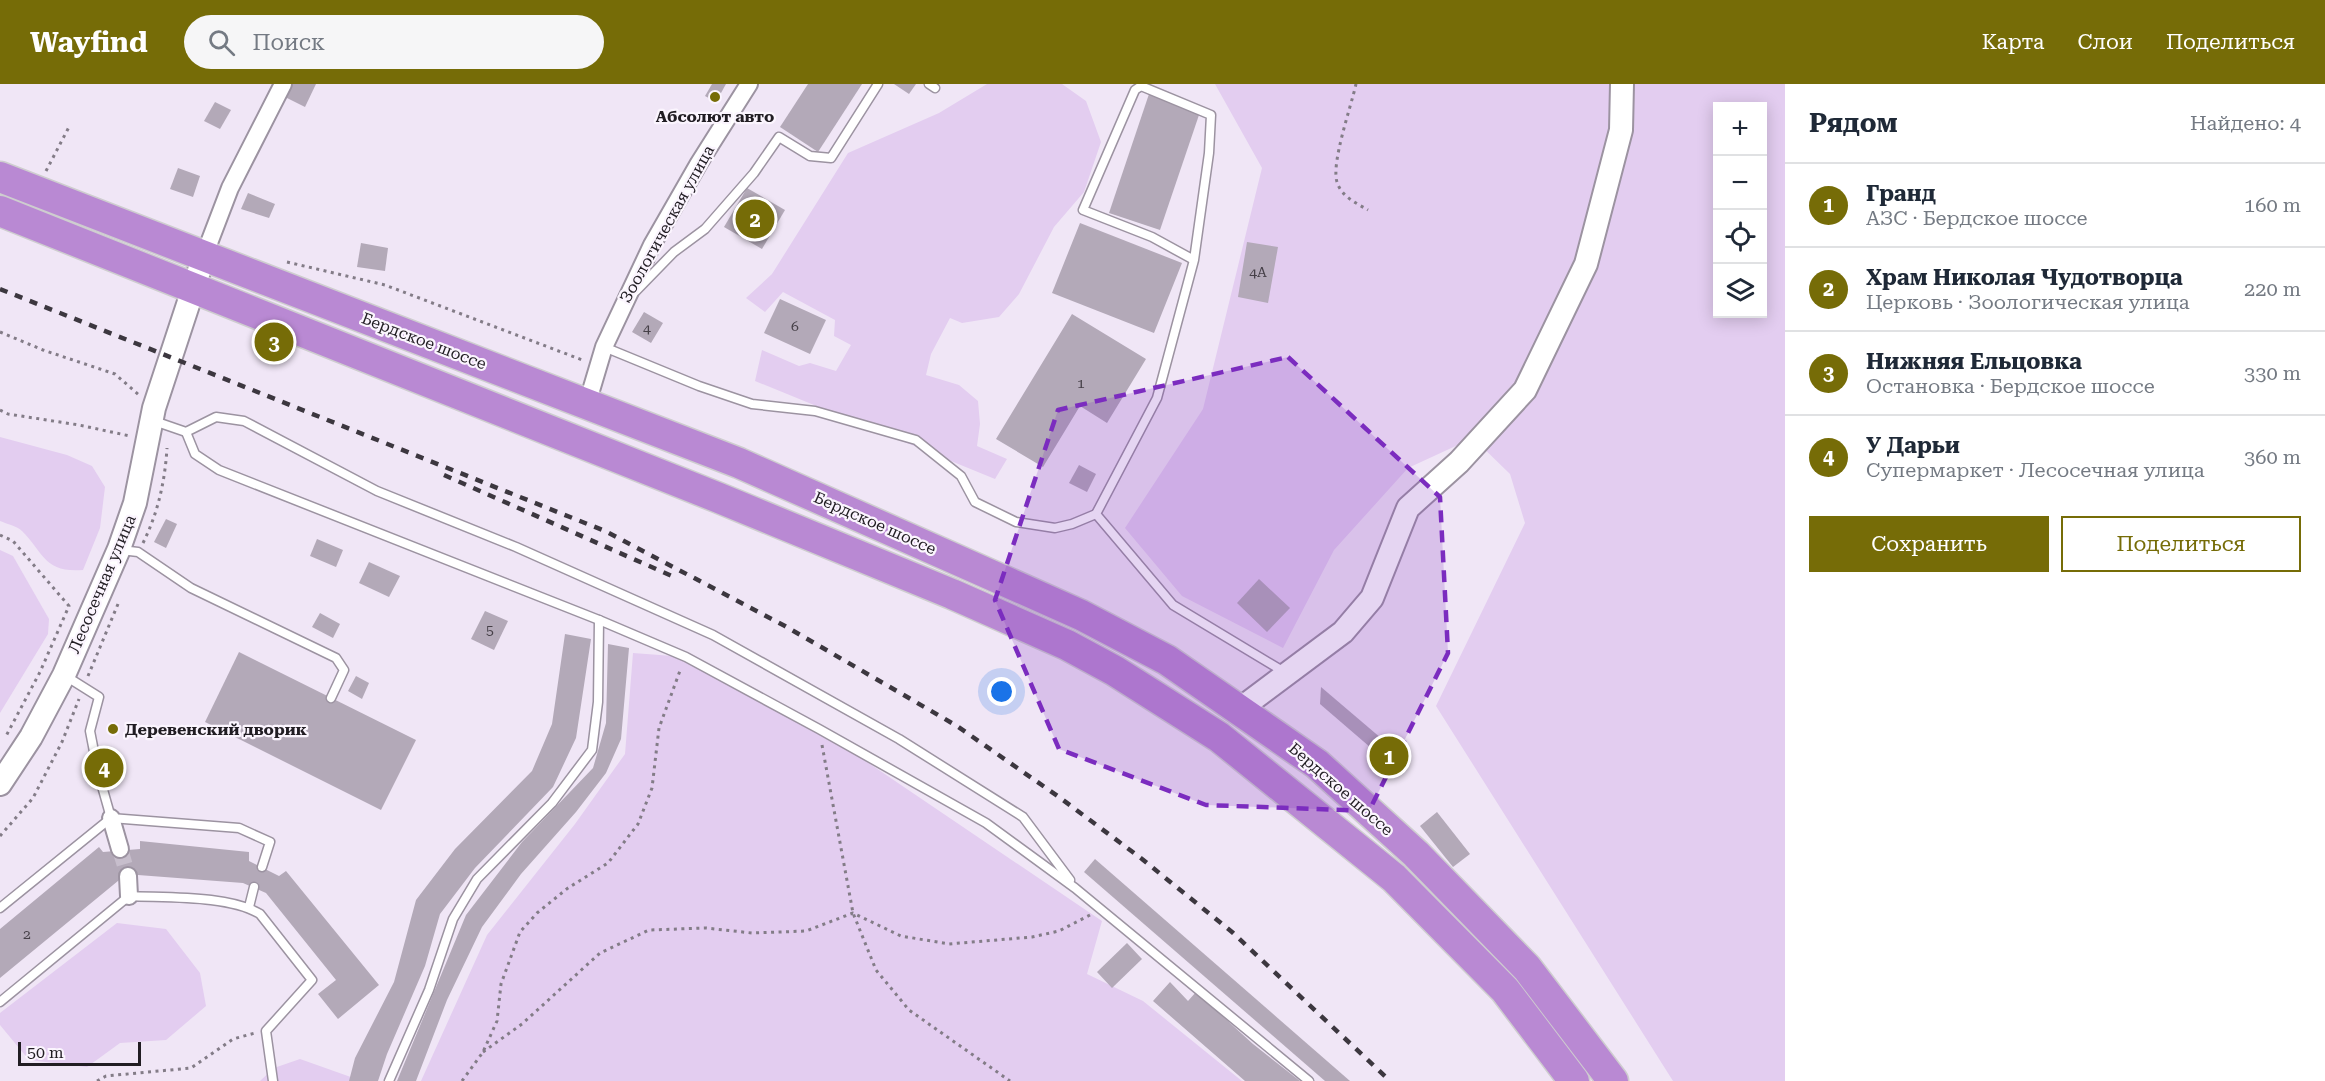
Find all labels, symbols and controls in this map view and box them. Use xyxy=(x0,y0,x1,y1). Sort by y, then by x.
search box xyxy=(184,15,604,69)
text: Wayfind xyxy=(30,26,148,59)
icon: search xyxy=(205,26,238,59)
text: Поиск xyxy=(253,30,325,55)
text: Карта xyxy=(1982,30,2045,54)
text: Слои xyxy=(2078,30,2133,54)
text: Поделиться xyxy=(2166,30,2295,54)
marker: Абсолют авто xyxy=(708,90,722,104)
map controls xyxy=(1713,102,1767,318)
button: + xyxy=(1713,102,1767,156)
place label: Абсолют авто xyxy=(656,107,774,126)
text: Рядом xyxy=(1809,108,1898,138)
text: Найдено: 4 xyxy=(2190,111,2301,135)
street label: Зоологическая улица xyxy=(616,142,718,306)
button: − xyxy=(1713,156,1767,210)
text: Гранд xyxy=(1866,181,1936,206)
text: 1 xyxy=(1823,193,1834,217)
text: 160 m xyxy=(2244,193,2301,217)
pin: 2 xyxy=(736,196,774,242)
text: АЗС · Бердское шоссе xyxy=(1866,206,2088,230)
button: locate xyxy=(1713,210,1767,264)
house number: 4А xyxy=(1249,264,1267,280)
button: layers xyxy=(1713,264,1767,318)
text: Храм Николая Чудотворца xyxy=(1866,265,2183,290)
text: 2 xyxy=(1823,277,1834,301)
text: 220 m xyxy=(2244,277,2301,301)
text: Церковь · Зоологическая улица xyxy=(1866,290,2190,314)
street label: Бердское шоссе xyxy=(359,308,489,374)
house number: 6 xyxy=(791,318,799,334)
pin: 3 xyxy=(254,320,294,364)
house number: 4 xyxy=(643,320,651,336)
text: Нижняя Ельцовка xyxy=(1866,349,2082,374)
text: 3 xyxy=(1823,361,1834,385)
text: 330 m xyxy=(2244,361,2301,385)
text: Остановка · Бердское шоссе xyxy=(1866,374,2155,398)
house number: 1 xyxy=(1077,375,1085,391)
text: У Дарьи xyxy=(1866,433,1960,458)
text: 4 xyxy=(1823,445,1834,469)
text: 360 m xyxy=(2244,445,2301,469)
text: Супермаркет · Лесосечная улица xyxy=(1866,458,2205,482)
street label: Бердское шоссе xyxy=(811,487,939,559)
street label: Лесосечная улица xyxy=(64,512,140,656)
button: Сохранить xyxy=(1809,516,2049,572)
button: Поделиться xyxy=(2061,516,2301,572)
house number: 5 xyxy=(486,622,494,638)
your location xyxy=(987,677,1016,706)
place label: Деревенский дворик xyxy=(125,720,307,739)
marker: Деревенский дворик xyxy=(106,722,120,736)
pin: 1 xyxy=(1370,734,1408,778)
street label: Бердское шоссе xyxy=(1285,739,1397,840)
pin: 4 xyxy=(84,746,124,790)
house number: 2 xyxy=(23,926,31,942)
scale bar xyxy=(18,1039,141,1066)
text: 50 m xyxy=(27,1043,64,1062)

